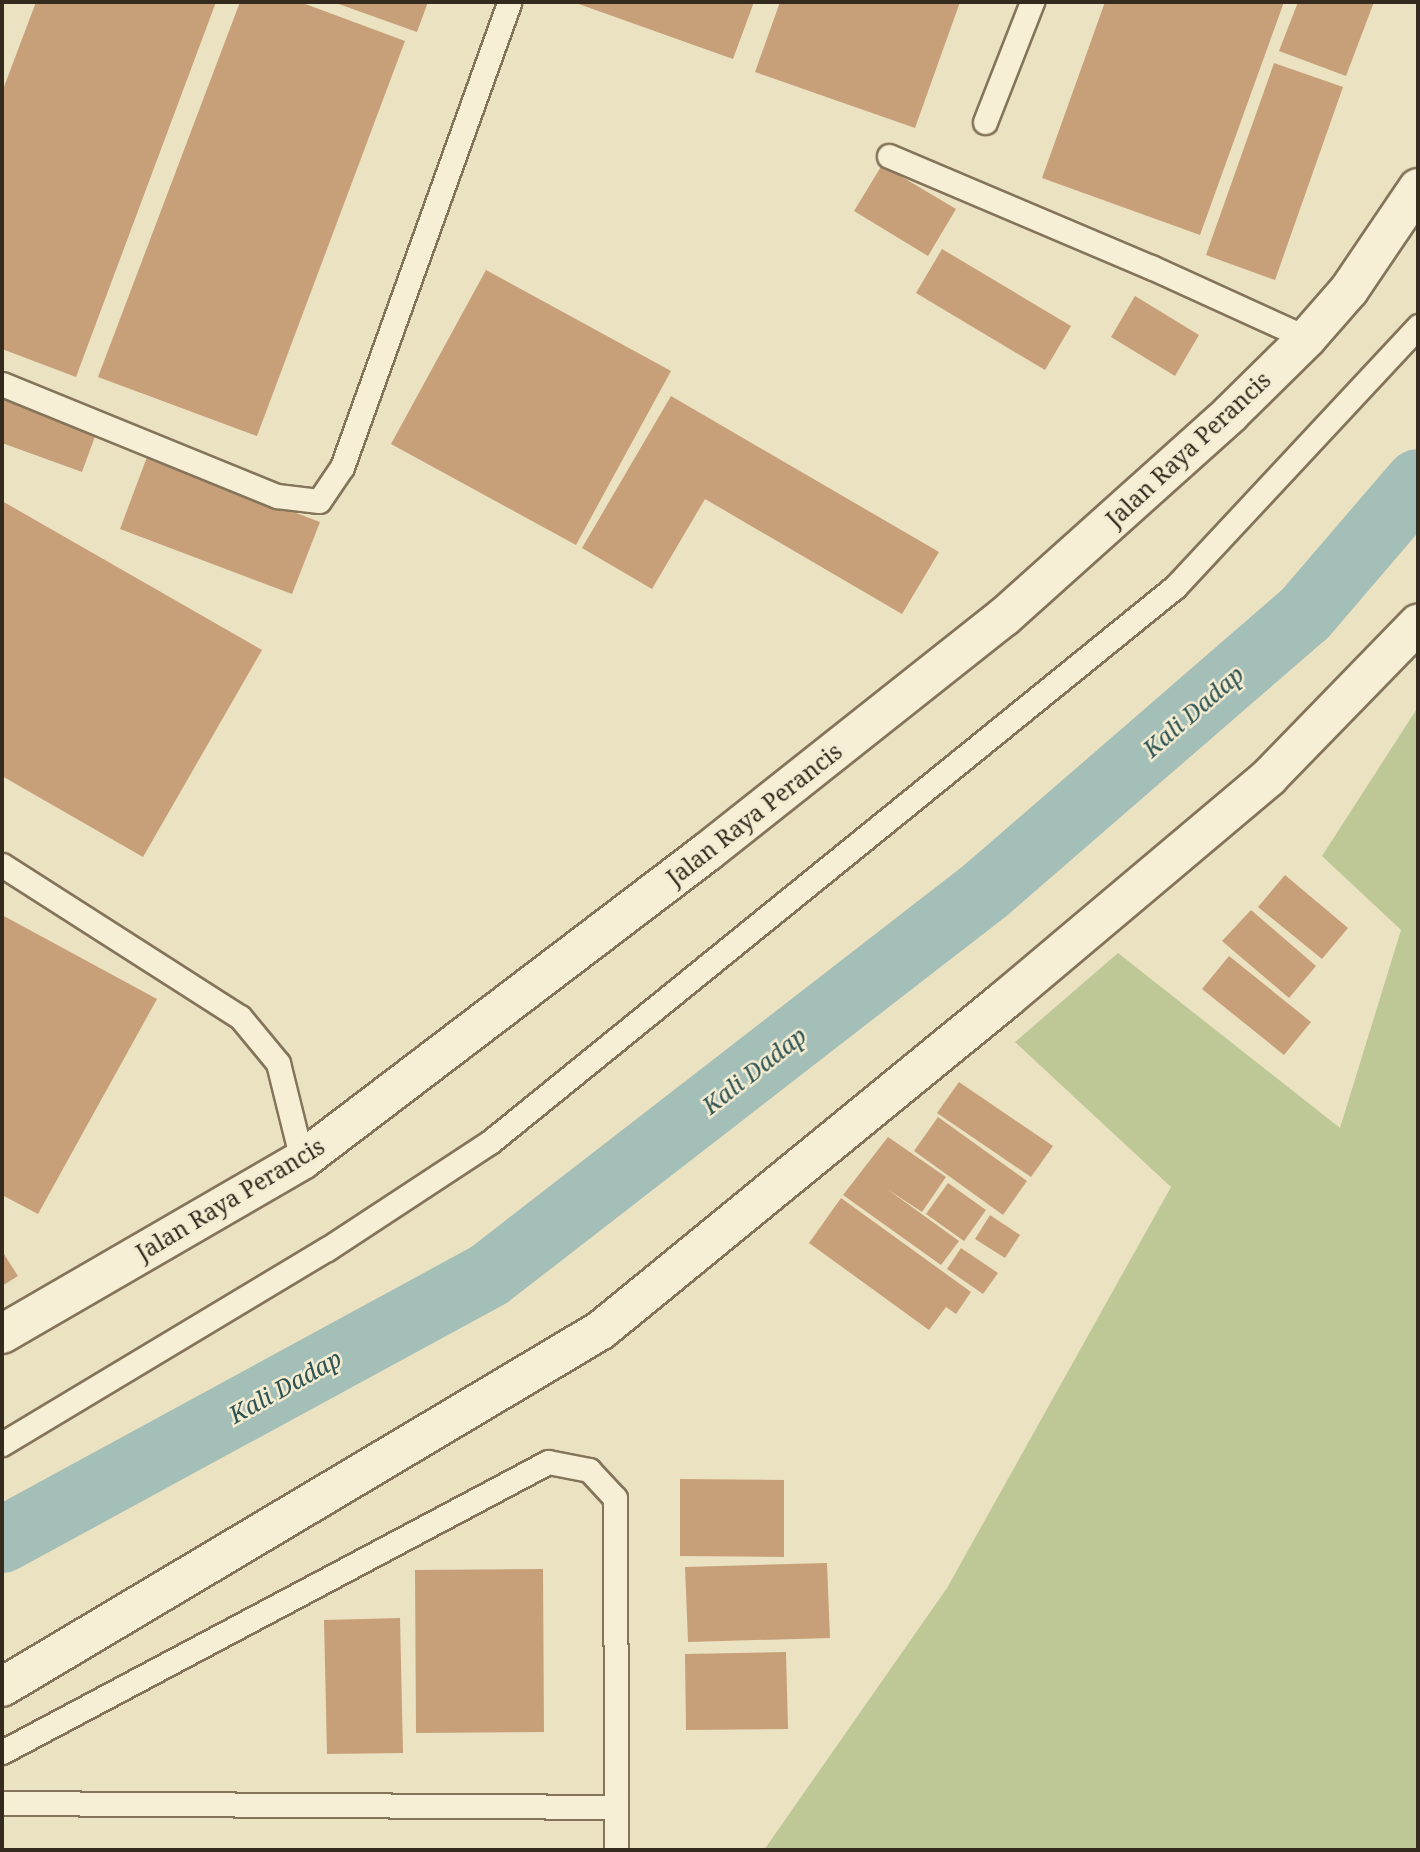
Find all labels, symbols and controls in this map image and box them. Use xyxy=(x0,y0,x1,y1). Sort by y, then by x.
street label: Jalan Raya Perancis xyxy=(1100,366,1276,532)
water label: Kali Dadap xyxy=(1137,659,1249,763)
street label: Jalan Raya Perancis xyxy=(661,737,847,891)
water label: Kali Dadap xyxy=(696,1020,812,1120)
street label: Jalan Raya Perancis xyxy=(131,1132,329,1266)
water label: Kali Dadap xyxy=(224,1343,346,1429)

